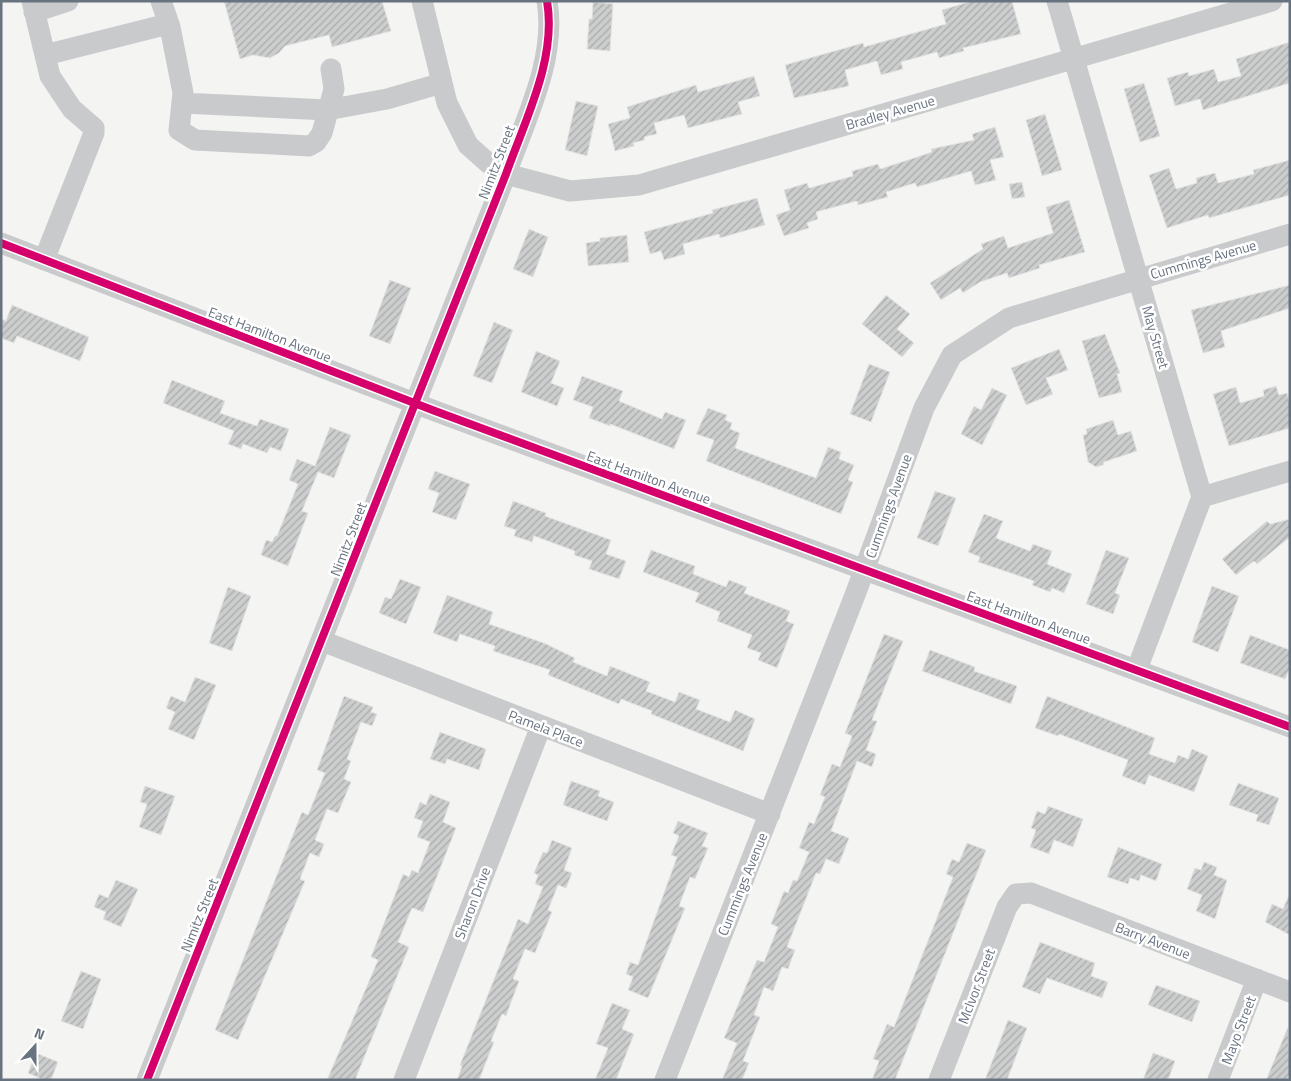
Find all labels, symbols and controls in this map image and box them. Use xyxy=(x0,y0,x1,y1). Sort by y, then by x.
street label: Bradley Avenue xyxy=(843,89,937,135)
street label: Nimitz Street xyxy=(472,122,520,202)
street label: Cummings Avenue xyxy=(1147,234,1259,284)
street label: East Hamilton Avenue xyxy=(205,301,335,367)
street label: May Street xyxy=(1137,303,1175,371)
street label: East Hamilton Avenue xyxy=(584,445,714,509)
street label: Cummings Avenue xyxy=(859,451,917,561)
street label: Nimitz Street xyxy=(324,499,372,579)
street label: East Hamilton Avenue xyxy=(964,585,1094,649)
street label: Pamela Place xyxy=(505,704,587,752)
street label: Cummings Avenue xyxy=(712,829,772,939)
street label: Sharon Drive xyxy=(449,864,495,942)
street label: Nimitz Street xyxy=(175,875,223,955)
street label: Barry Avenue xyxy=(1112,916,1194,964)
street label: McIvor Street xyxy=(952,945,1000,1027)
street label: Mayo Street xyxy=(1215,993,1261,1067)
north arrow xyxy=(10,1021,60,1071)
text: N xyxy=(32,1022,48,1045)

